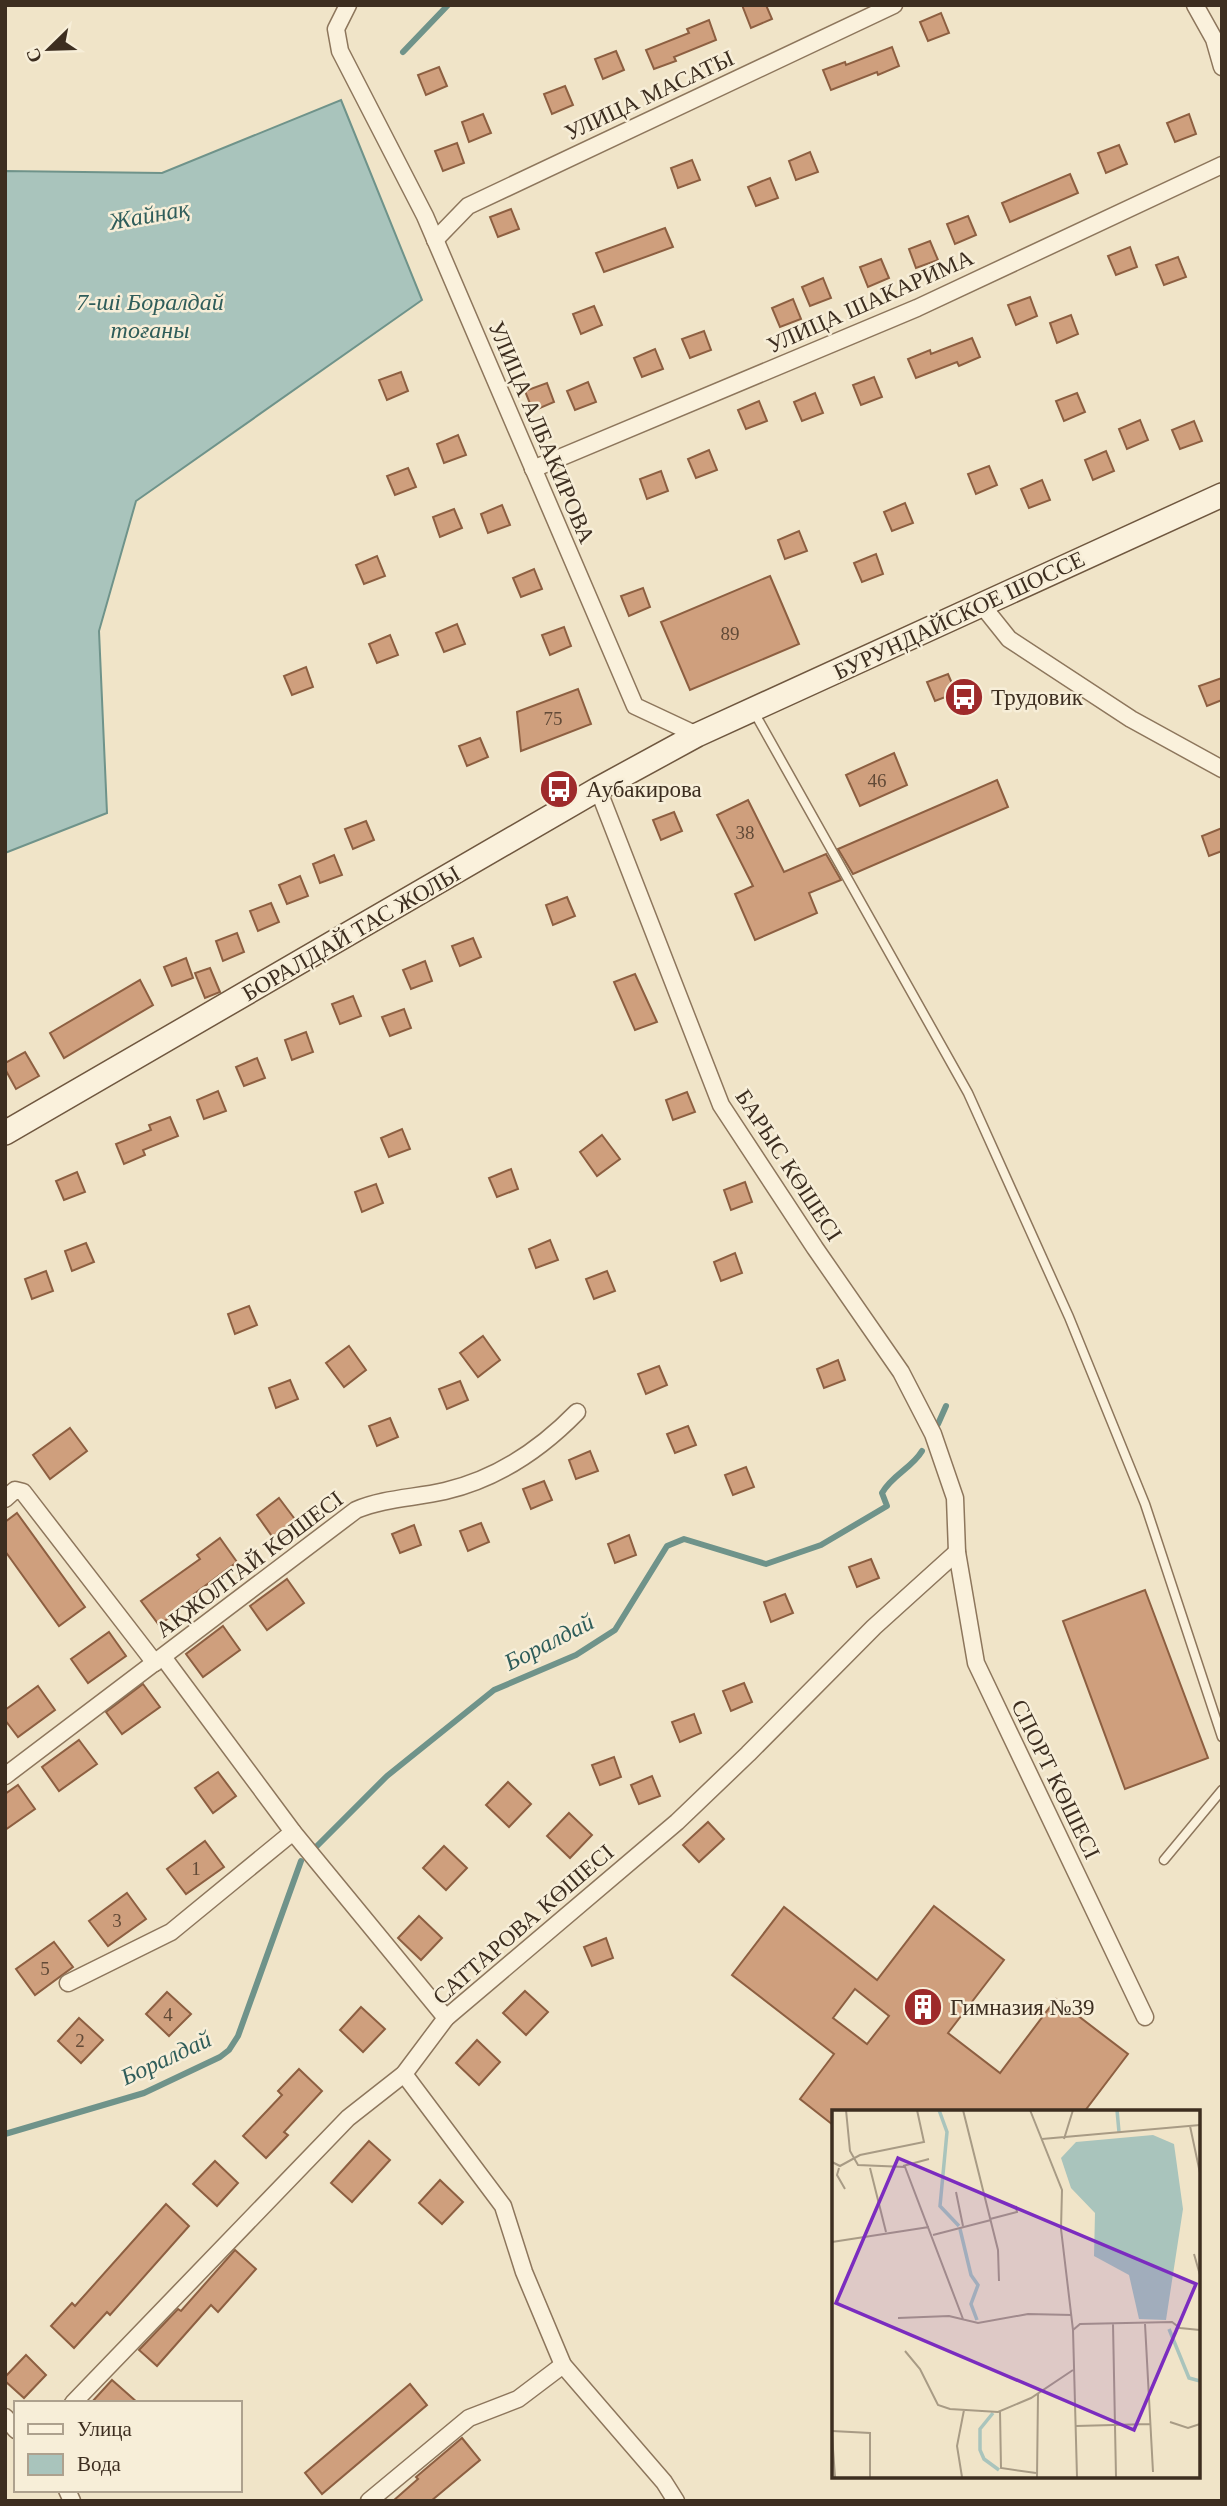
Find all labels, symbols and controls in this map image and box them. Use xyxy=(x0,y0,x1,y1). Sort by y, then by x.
north arrow xyxy=(14,14,84,84)
text: С xyxy=(21,45,46,66)
street label: УЛИЦА МАСАТЫ xyxy=(561,45,738,146)
water label: Жайнақ xyxy=(106,195,192,235)
street label: УЛИЦА ШАКАРИМА xyxy=(763,245,978,358)
water label: 7-ші Боралдай тоғаны xyxy=(76,289,224,343)
street label: УЛИЦА АЛБАКИРОВА xyxy=(483,317,600,547)
street label: БУРУНДАЙСКОЕ ШОССЕ xyxy=(830,546,1089,685)
house number: 89 xyxy=(721,623,740,644)
bus stop icon: Трудовик xyxy=(943,676,985,718)
place label: Трудовик xyxy=(991,685,1084,710)
house number: 75 xyxy=(544,708,563,729)
bus stop icon: Аубакирова xyxy=(538,768,580,810)
house number: 46 xyxy=(868,770,887,791)
place label: Аубакирова xyxy=(586,777,702,802)
house number: 38 xyxy=(736,822,755,843)
street label: БОРАЛДАЙ ТАС ЖОЛЫ xyxy=(238,861,464,1006)
street label: БАРЫС КӨШЕСІ xyxy=(730,1085,847,1246)
street label: АҚЖОЛТАЙ КӨШЕСІ xyxy=(151,1486,348,1643)
water label: Боралдай xyxy=(499,1608,598,1676)
street label: СПОРТ КӨШЕСІ xyxy=(1006,1696,1105,1863)
street label: САТТАРОВА КӨШЕСІ xyxy=(428,1839,619,2009)
house number: 1 xyxy=(191,1858,201,1879)
house number: 3 xyxy=(112,1910,122,1931)
house number: 5 xyxy=(40,1958,50,1979)
building icon: Гимназия №39 xyxy=(902,1986,944,2028)
place label: Гимназия №39 xyxy=(950,1995,1094,2020)
house number: 4 xyxy=(163,2004,173,2025)
water label: Боралдай xyxy=(116,2026,215,2091)
house number: 2 xyxy=(75,2030,85,2051)
inset map xyxy=(832,2110,1199,2478)
legend xyxy=(14,2401,242,2492)
text: Улица xyxy=(77,2417,132,2441)
text: Вода xyxy=(77,2452,122,2476)

